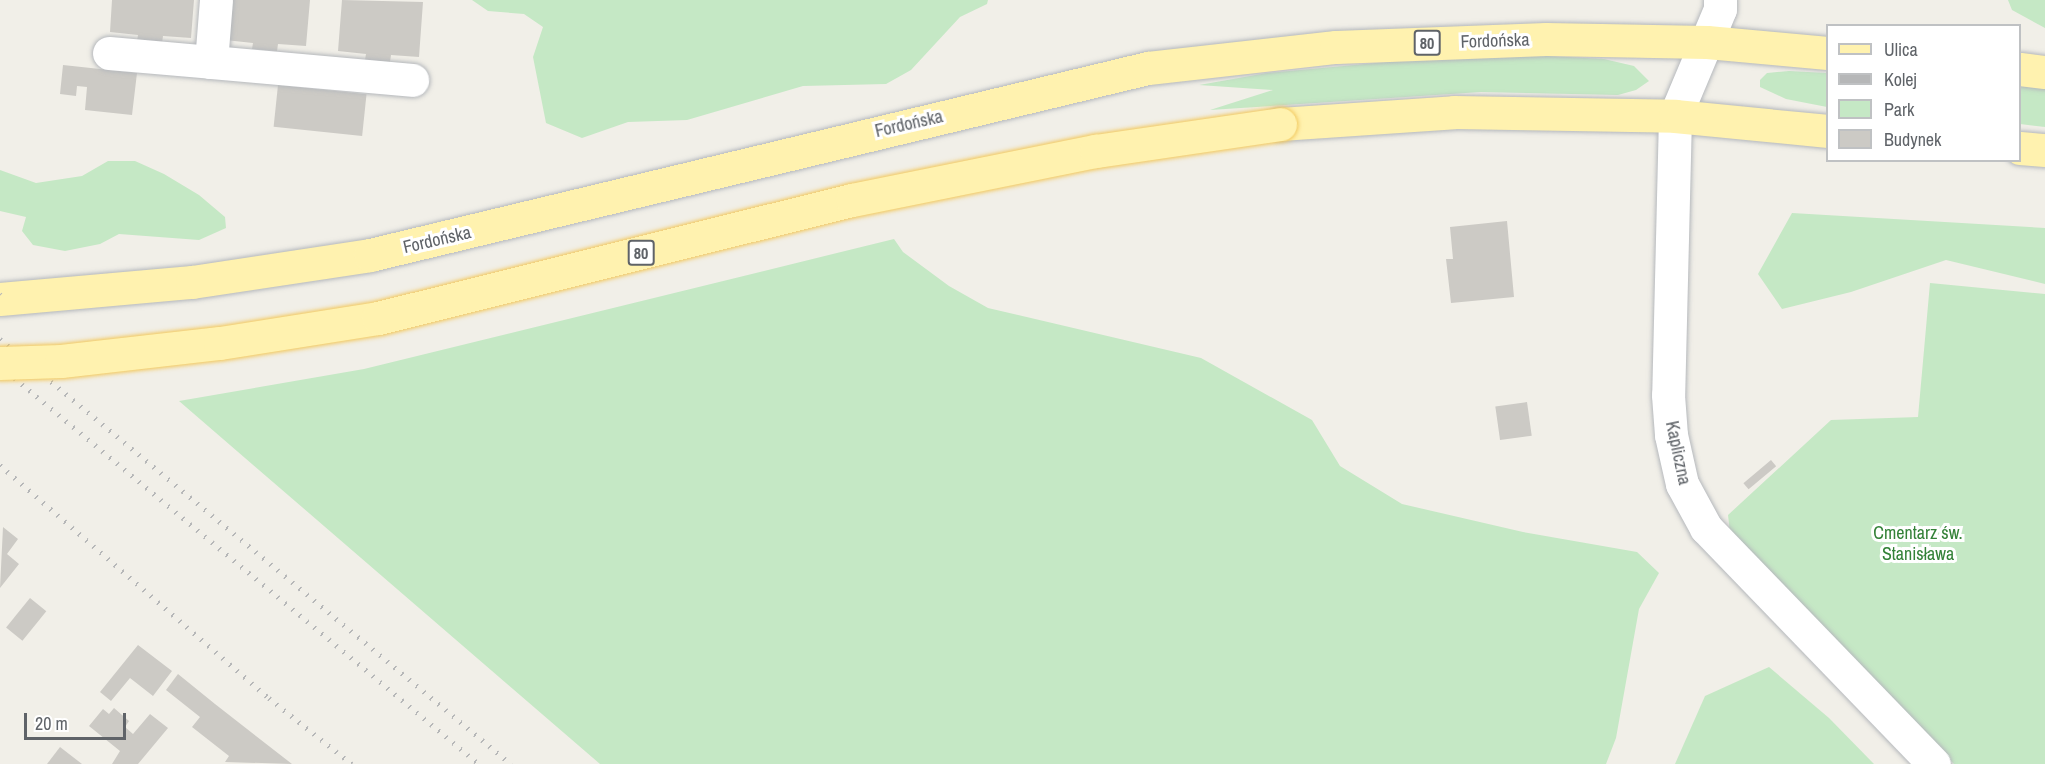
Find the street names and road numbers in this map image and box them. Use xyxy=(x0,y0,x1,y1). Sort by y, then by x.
street label: Fordońska xyxy=(1460,29,1530,53)
road number: 80 xyxy=(1414,30,1440,56)
street label: Fordońska xyxy=(873,106,945,142)
street label: Fordońska xyxy=(401,222,473,258)
road number: 80 xyxy=(628,240,654,266)
street label: Kapliczna xyxy=(1661,419,1695,487)

